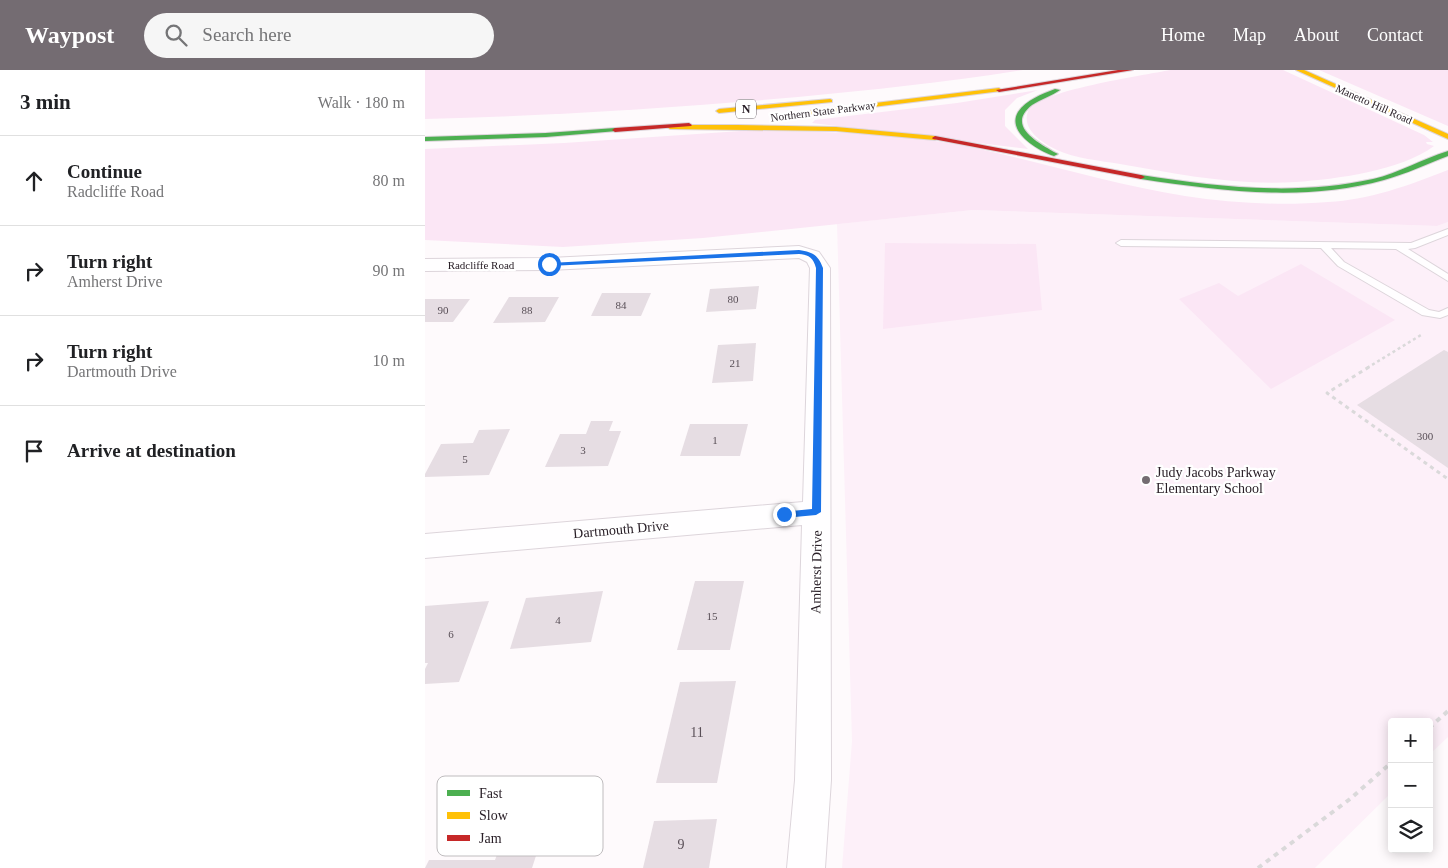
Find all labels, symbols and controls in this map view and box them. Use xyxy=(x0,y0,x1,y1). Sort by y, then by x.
search box xyxy=(144,13,494,58)
icon: search xyxy=(162,21,190,49)
text: Waypost xyxy=(25,22,114,48)
text: Search here xyxy=(202,24,292,45)
text: Home xyxy=(1161,25,1205,45)
text: Map xyxy=(1233,25,1266,45)
text: About xyxy=(1294,25,1339,45)
text: Contact xyxy=(1367,25,1423,45)
street label: Manetto Hill Road xyxy=(1334,82,1415,126)
text: 3 min xyxy=(20,90,71,114)
text: Walk · 180 m xyxy=(318,94,405,111)
street label: Northern State Parkway xyxy=(770,99,877,123)
road number: N xyxy=(736,100,756,118)
text: Continue xyxy=(67,161,142,182)
icon: ahead xyxy=(20,167,48,195)
text: 80 m xyxy=(373,172,405,189)
text: Radcliffe Road xyxy=(67,183,164,200)
text: Turn right xyxy=(67,251,152,272)
route start xyxy=(538,253,561,276)
icon: right xyxy=(20,257,48,285)
street label: Radcliffe Road xyxy=(448,259,515,271)
text: 90 m xyxy=(373,262,405,279)
text: Amherst Drive xyxy=(67,273,163,290)
house number: 80 xyxy=(728,293,739,305)
house number: 84 xyxy=(616,299,627,311)
house number: 90 xyxy=(438,304,449,316)
house number: 88 xyxy=(522,304,533,316)
text: Turn right xyxy=(67,341,152,362)
icon: right xyxy=(20,347,48,375)
text: 10 m xyxy=(373,352,405,369)
house number: 21 xyxy=(730,357,741,369)
text: Dartmouth Drive xyxy=(67,363,177,380)
house number: 300 xyxy=(1417,430,1434,442)
house number: 1 xyxy=(712,434,718,446)
icon: arrive xyxy=(20,437,48,465)
text: Arrive at destination xyxy=(67,440,236,461)
house number: 3 xyxy=(580,444,586,456)
house number: 5 xyxy=(462,453,468,465)
place label: Judy Jacobs Parkway Elementary School xyxy=(1156,465,1276,496)
marker: Judy Jacobs Parkway Elementary School xyxy=(1140,474,1152,486)
route end xyxy=(773,503,796,526)
street label: Dartmouth Drive xyxy=(573,518,670,541)
street label: Amherst Drive xyxy=(808,530,825,614)
house number: 15 xyxy=(707,610,718,622)
house number: 4 xyxy=(555,614,561,626)
house number: 6 xyxy=(448,628,454,640)
map controls xyxy=(1388,718,1433,853)
button: + xyxy=(1388,718,1433,763)
house number: 11 xyxy=(690,725,704,740)
button: − xyxy=(1388,763,1433,808)
legend xyxy=(437,776,603,856)
text: Fast xyxy=(479,786,502,801)
text: Slow xyxy=(479,808,509,823)
button: layers xyxy=(1388,808,1433,853)
text: Jam xyxy=(479,831,502,846)
house number: 9 xyxy=(678,837,685,852)

